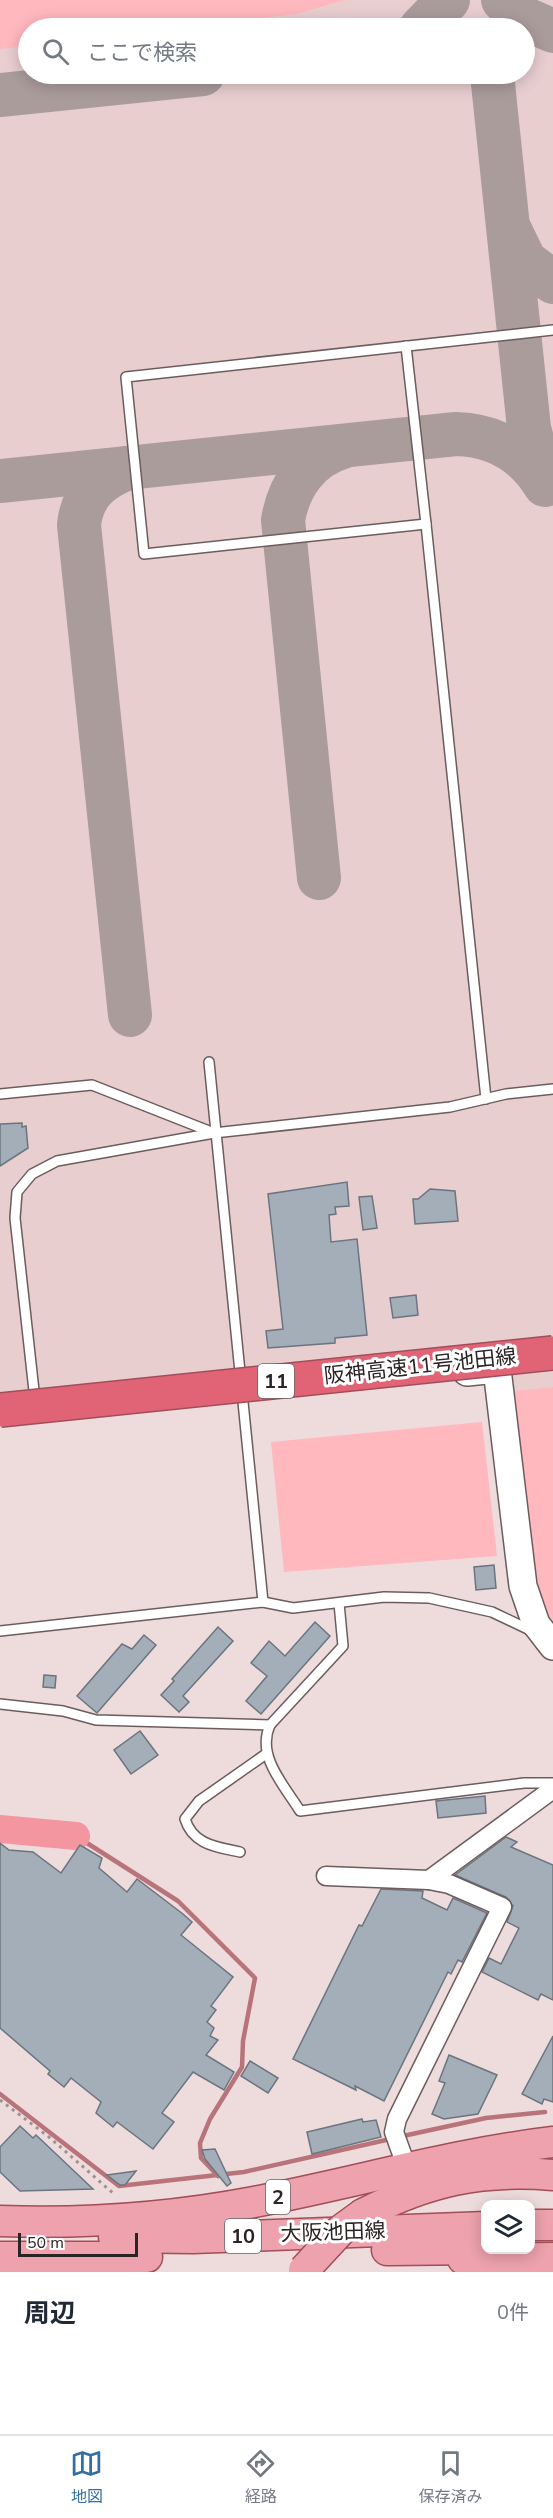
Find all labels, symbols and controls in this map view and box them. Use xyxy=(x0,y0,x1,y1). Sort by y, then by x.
search box xyxy=(18,18,535,84)
icon: search xyxy=(39,35,72,68)
text: ここで検索 xyxy=(87,38,197,68)
street label: 阪神高速11号池田線 xyxy=(322,1342,518,1390)
road number: 11 xyxy=(258,1364,294,1398)
road number: 2 xyxy=(266,2180,290,2214)
map controls xyxy=(481,2200,535,2254)
button: layers xyxy=(481,2200,535,2254)
street label: 大阪池田線 xyxy=(280,2216,386,2248)
road number: 10 xyxy=(225,2219,261,2253)
scale bar xyxy=(18,2230,138,2258)
text: 50 m xyxy=(27,2232,64,2254)
text: 周辺 xyxy=(24,2296,76,2331)
text: 0件 xyxy=(497,2299,529,2326)
tab: 地図 xyxy=(70,2447,103,2508)
tab: 経路 xyxy=(244,2447,277,2508)
tab: 保存済み xyxy=(418,2447,482,2508)

